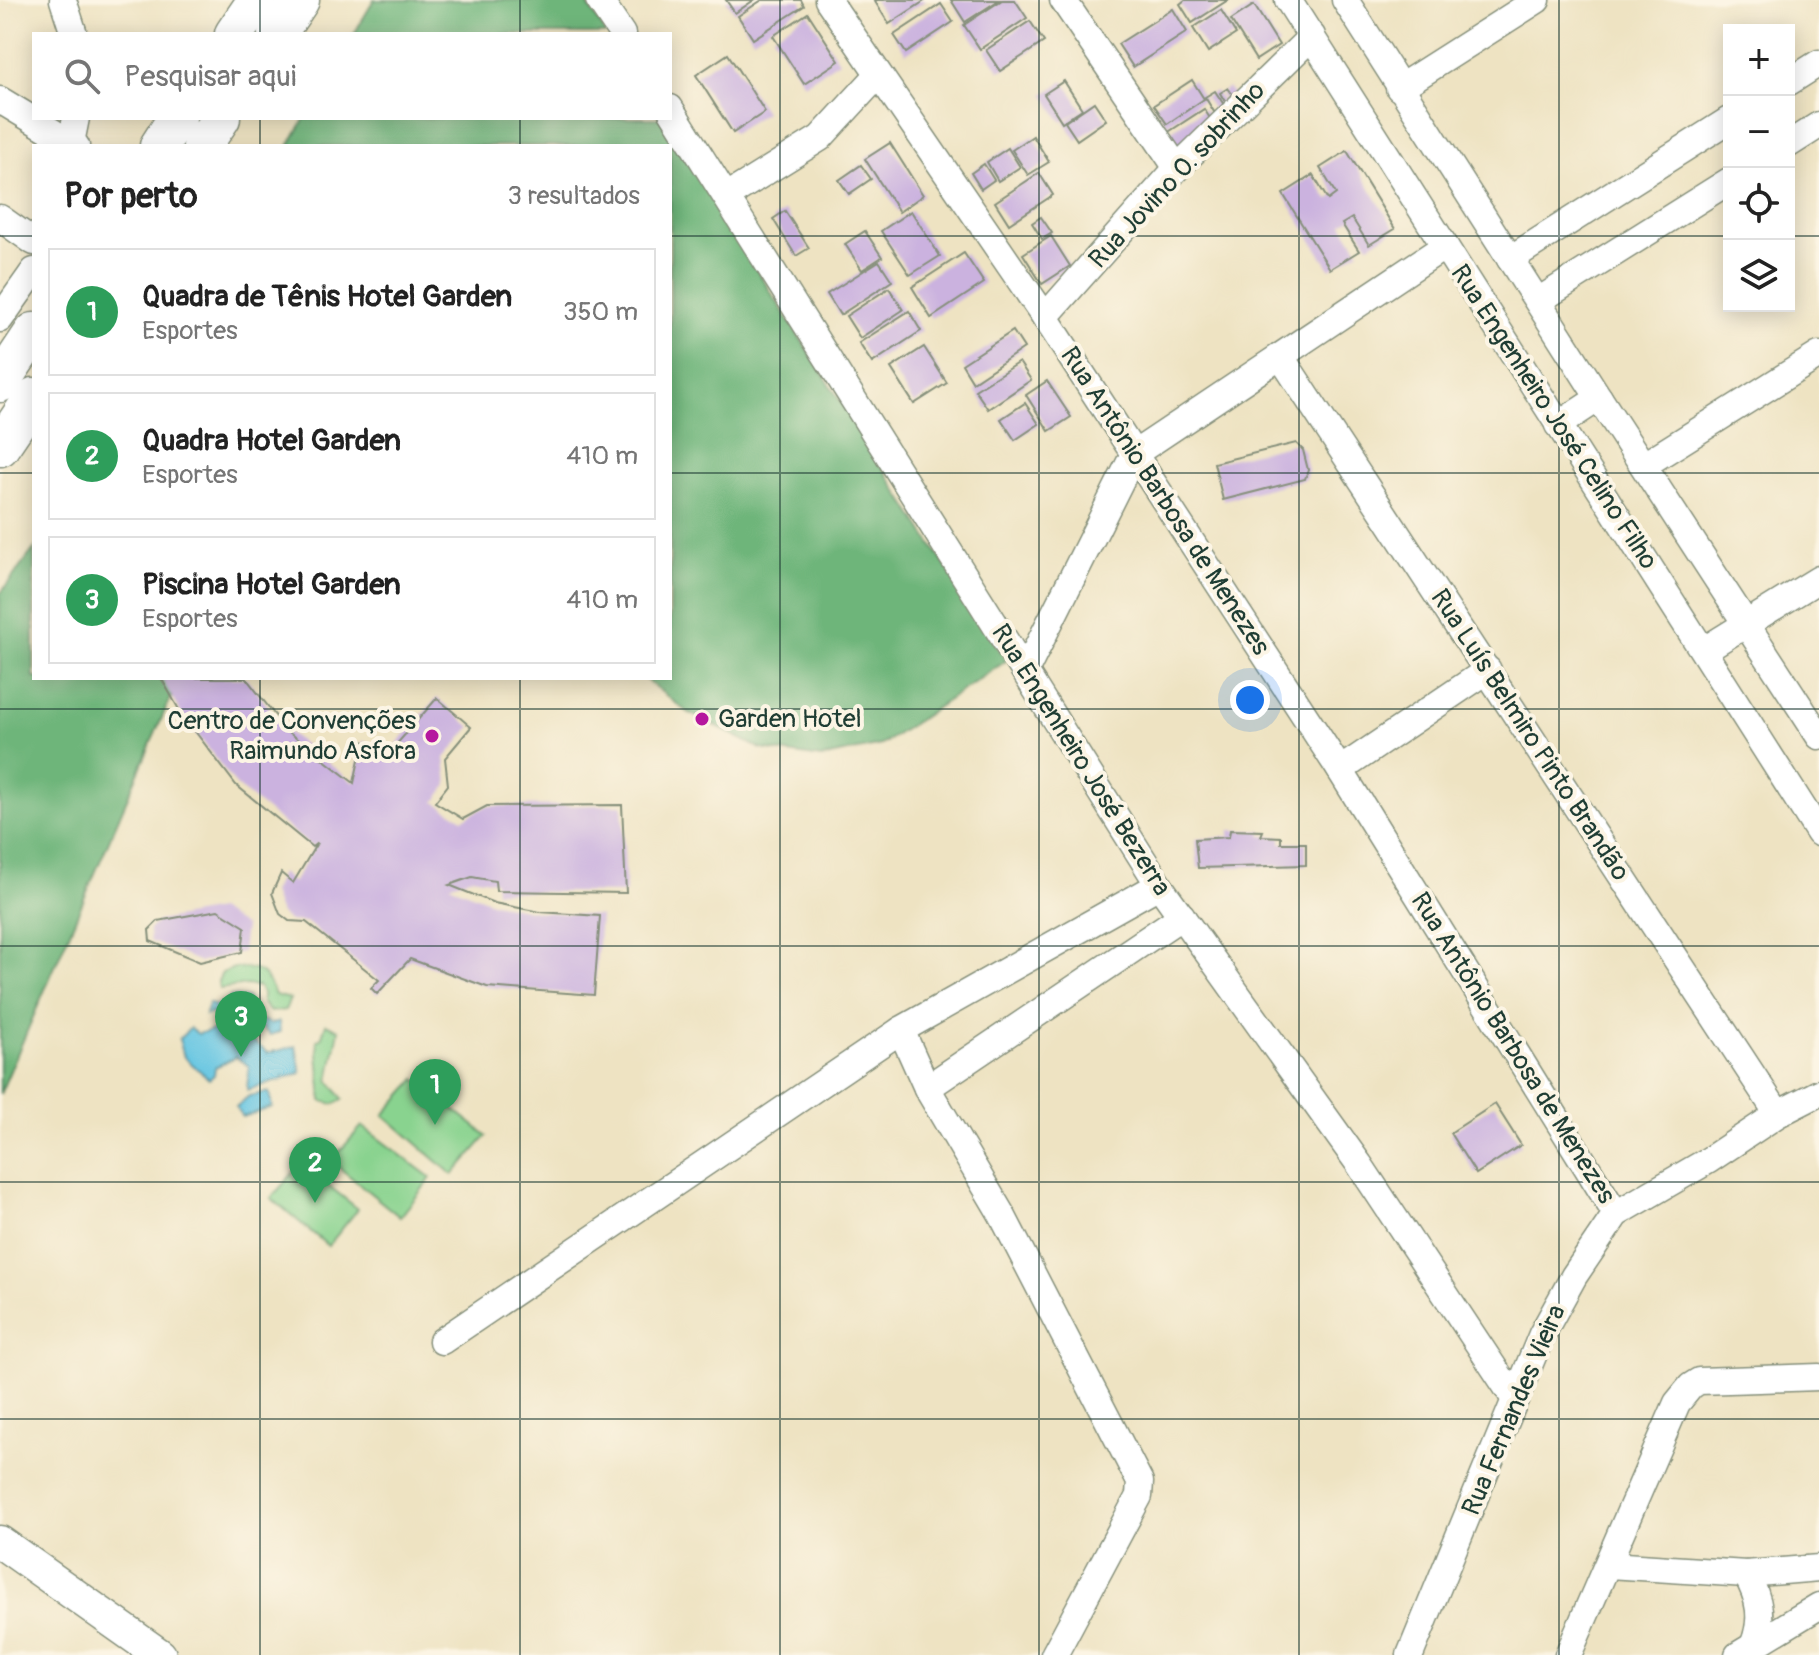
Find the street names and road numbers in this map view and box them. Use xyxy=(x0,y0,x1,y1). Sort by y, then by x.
street label: Rua Jovino O. sobrinho xyxy=(1082,75,1272,275)
street label: Rua Engenheiro José Celino Filho xyxy=(1443,259,1665,575)
street label: Rua Antônio Barbosa de Menezes xyxy=(1053,341,1277,661)
street label: Rua Luís Belmiro Pinto Brandão xyxy=(1424,583,1636,887)
street label: Rua Engenheiro José Bezerra xyxy=(984,618,1178,902)
street label: Rua Antônio Barbosa de Menezes xyxy=(1404,886,1622,1210)
street label: Rua Fernandes Vieira xyxy=(1455,1300,1573,1520)

